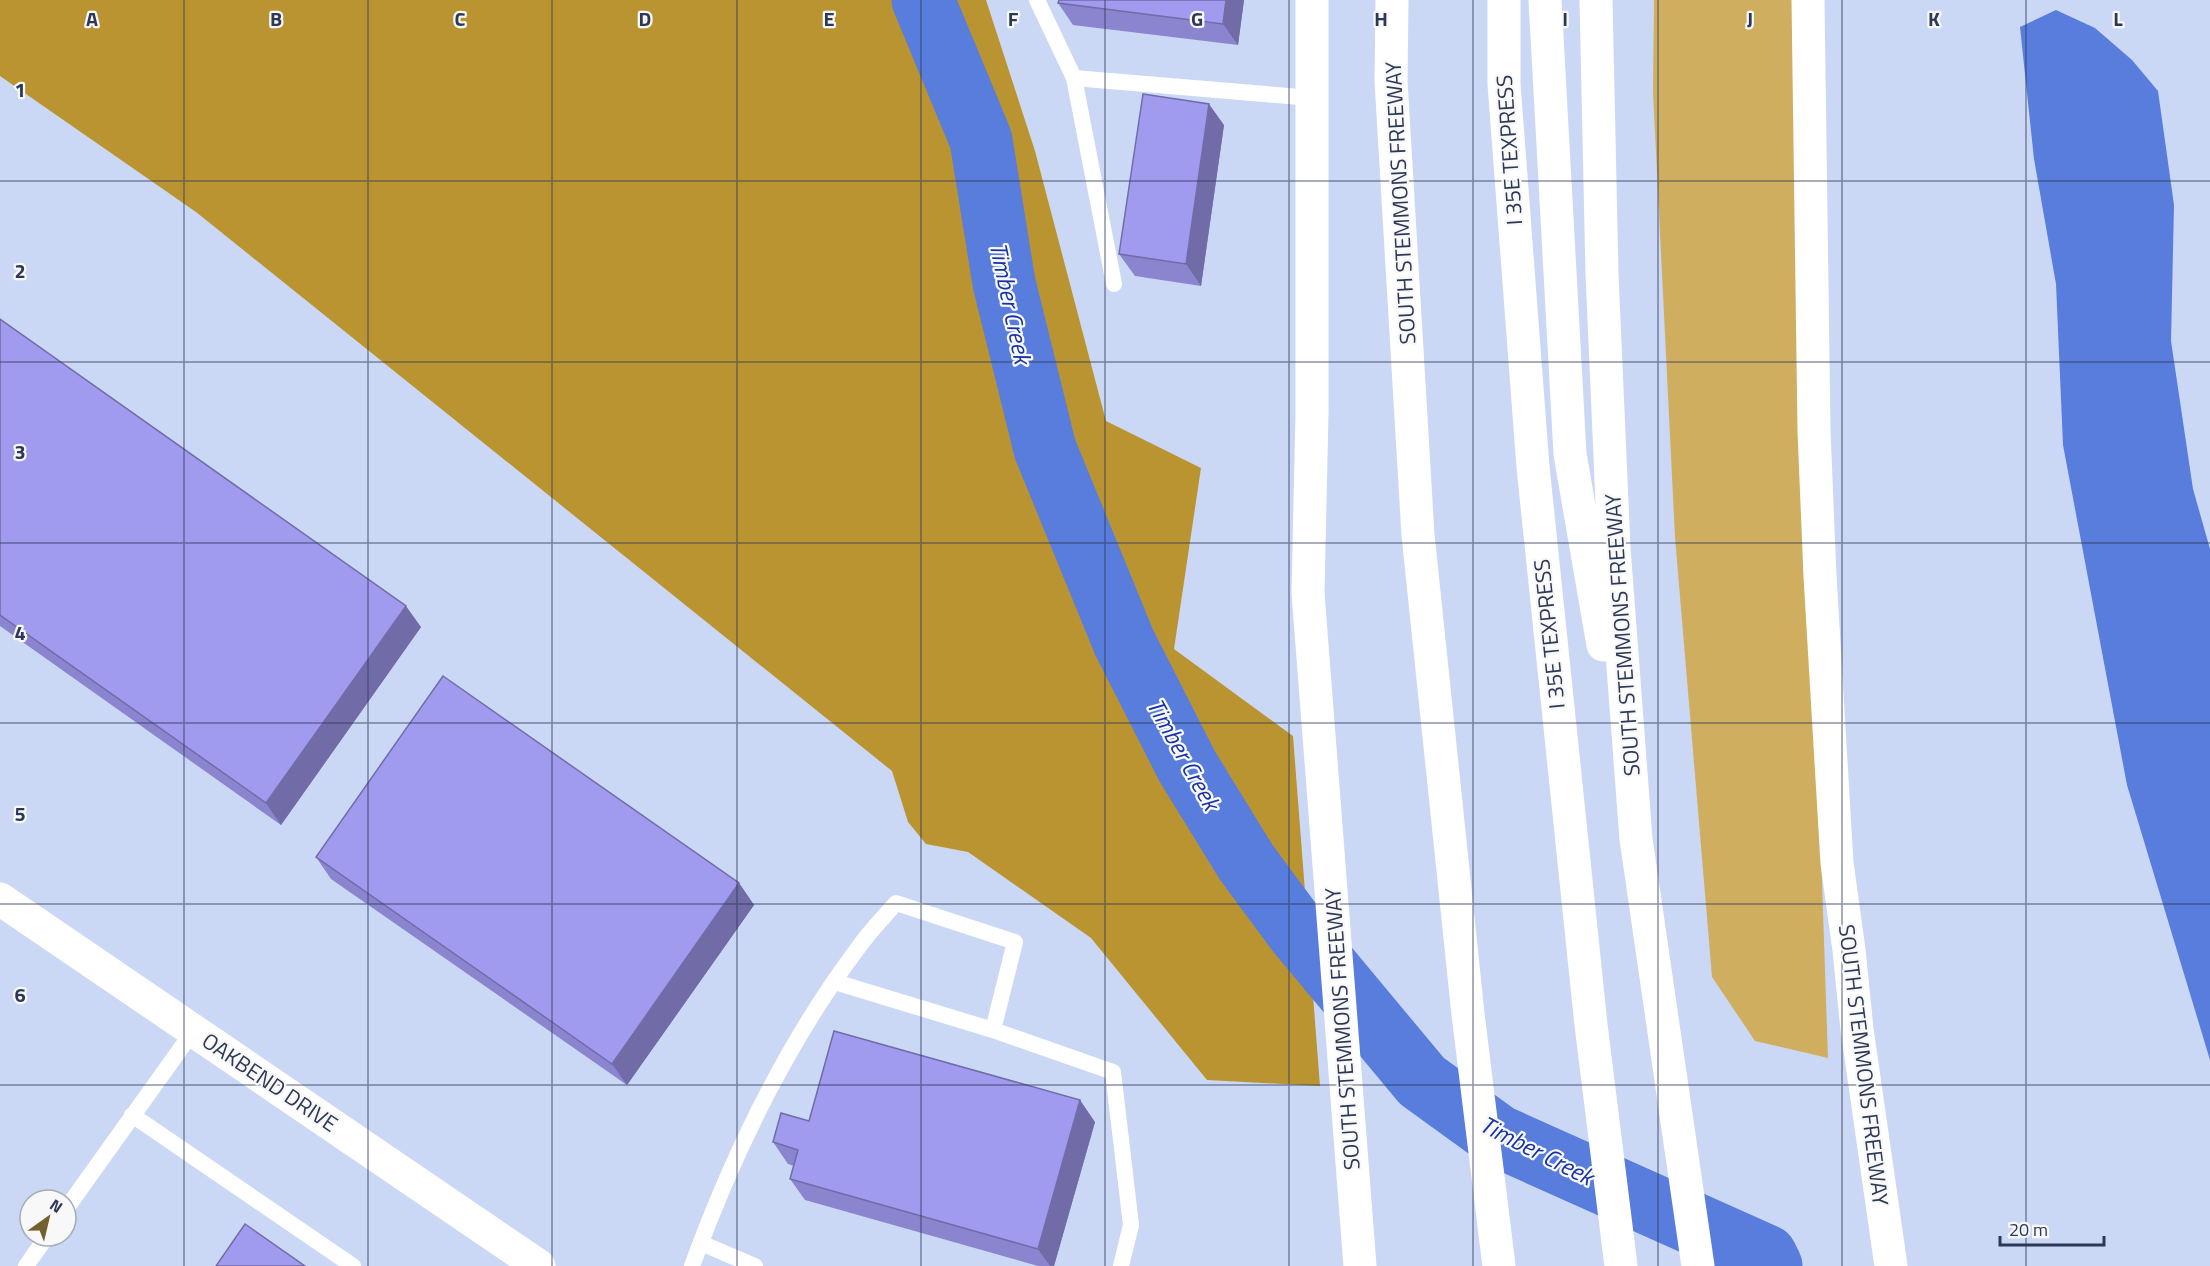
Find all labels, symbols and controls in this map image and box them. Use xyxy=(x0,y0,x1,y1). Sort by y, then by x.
text: A xyxy=(86,3,98,34)
text: B xyxy=(270,3,282,34)
text: C xyxy=(455,3,466,34)
text: D xyxy=(639,3,651,34)
text: E xyxy=(823,3,835,34)
text: F xyxy=(1008,3,1019,34)
text: G xyxy=(1191,3,1203,34)
text: H xyxy=(1374,3,1388,34)
text: I xyxy=(1562,3,1568,34)
text: J xyxy=(1747,3,1753,34)
text: K xyxy=(1928,3,1940,34)
text: L xyxy=(2113,3,2123,34)
street label: SOUTH STEMMONS FREEWAY xyxy=(1376,61,1424,345)
text: 1 xyxy=(14,74,26,105)
street label: I 35E TEXPRESS xyxy=(1487,74,1531,226)
water label: Timber Creek xyxy=(981,239,1042,370)
text: 2 xyxy=(14,255,26,286)
text: 3 xyxy=(14,436,26,467)
street label: SOUTH STEMMONS FREEWAY xyxy=(1595,492,1649,777)
street label: I 35E TEXPRESS xyxy=(1524,557,1574,711)
text: 4 xyxy=(14,617,26,648)
water label: Timber Creek xyxy=(1138,692,1231,819)
text: 5 xyxy=(14,798,26,829)
street label: SOUTH STEMMONS FREEWAY xyxy=(1315,886,1369,1171)
street label: SOUTH STEMMONS FREEWAY xyxy=(1830,922,1898,1208)
text: 6 xyxy=(14,979,26,1010)
street label: OAKBEND DRIVE xyxy=(195,1024,345,1140)
water label: Timber Creek xyxy=(1474,1106,1603,1195)
north arrow xyxy=(18,1188,78,1248)
text: N xyxy=(45,1193,68,1219)
scale bar xyxy=(2000,1209,2104,1247)
text: 20 m xyxy=(2009,1216,2048,1243)

